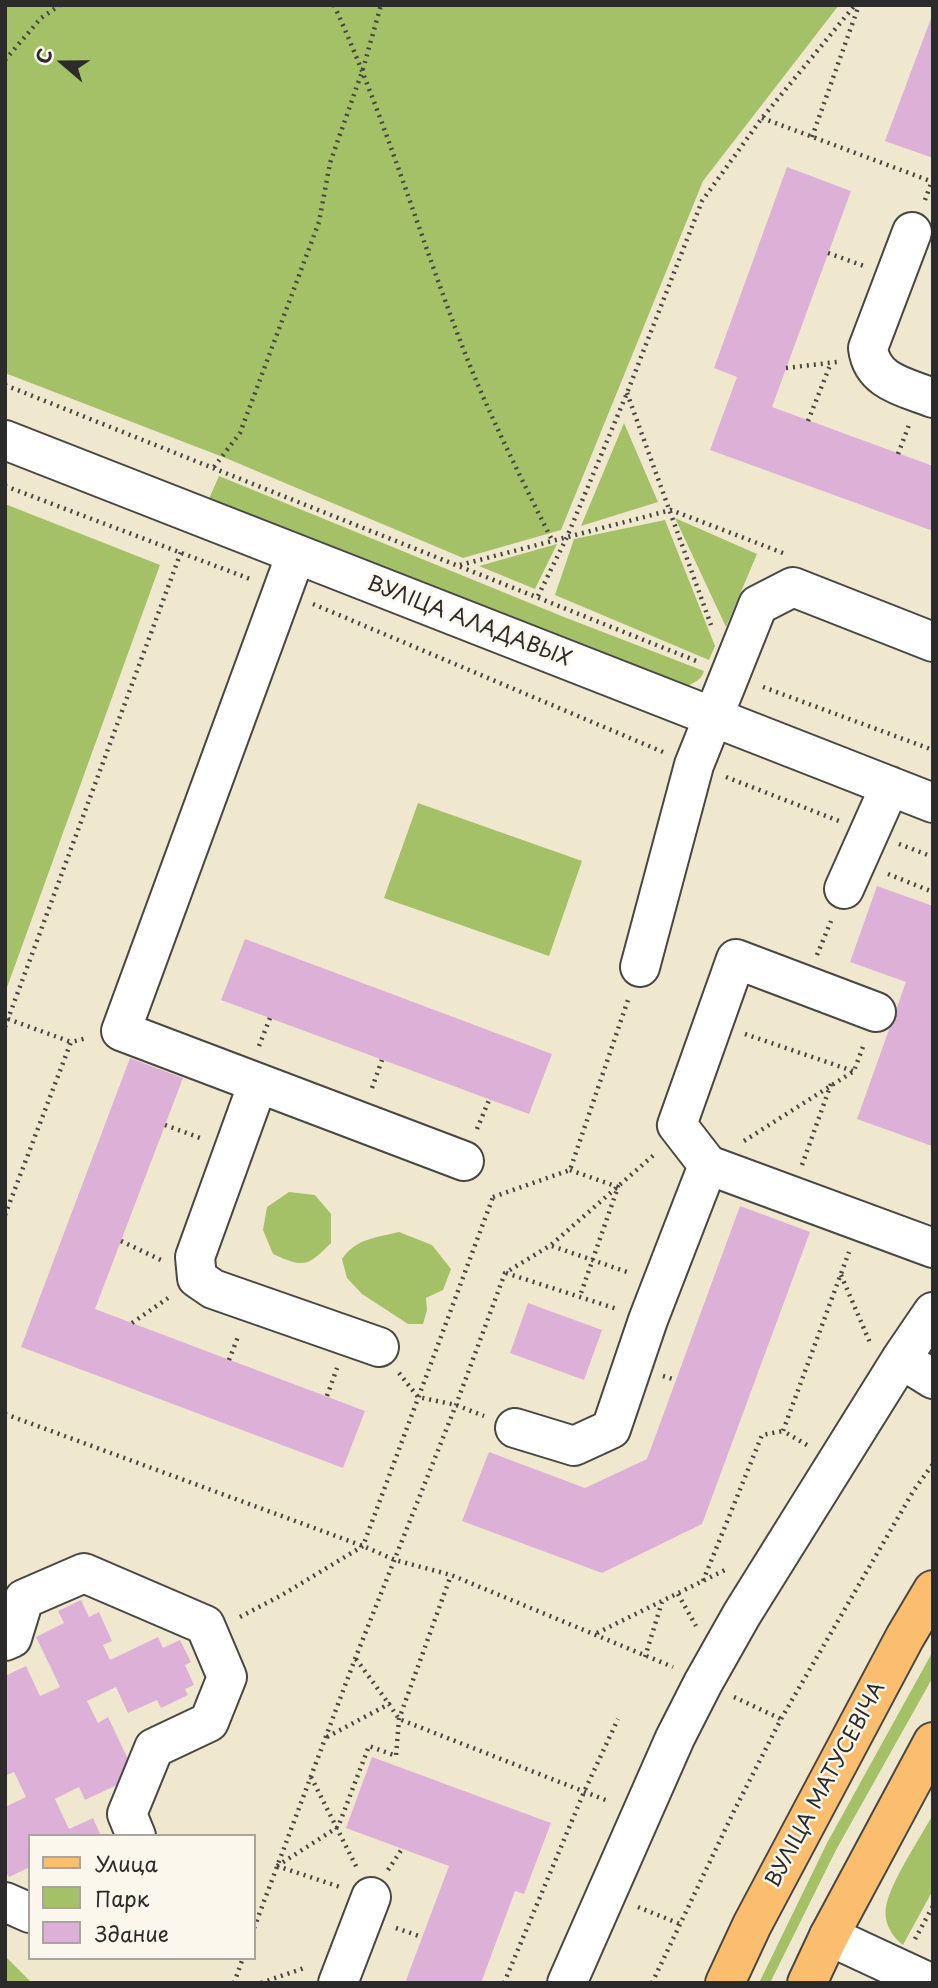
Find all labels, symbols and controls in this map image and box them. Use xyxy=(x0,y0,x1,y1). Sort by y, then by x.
north arrow xyxy=(28,28,98,98)
text: С xyxy=(28,44,59,67)
street label: ВУЛІЦА АЛАДАВЫХ xyxy=(363,571,575,673)
street label: ВУЛІЦА МАТУСЕВІЧА xyxy=(761,1678,891,1892)
legend xyxy=(28,1834,256,1960)
text: Улица xyxy=(95,1847,158,1879)
text: Парк xyxy=(95,1882,149,1914)
text: Здание xyxy=(95,1917,169,1949)

